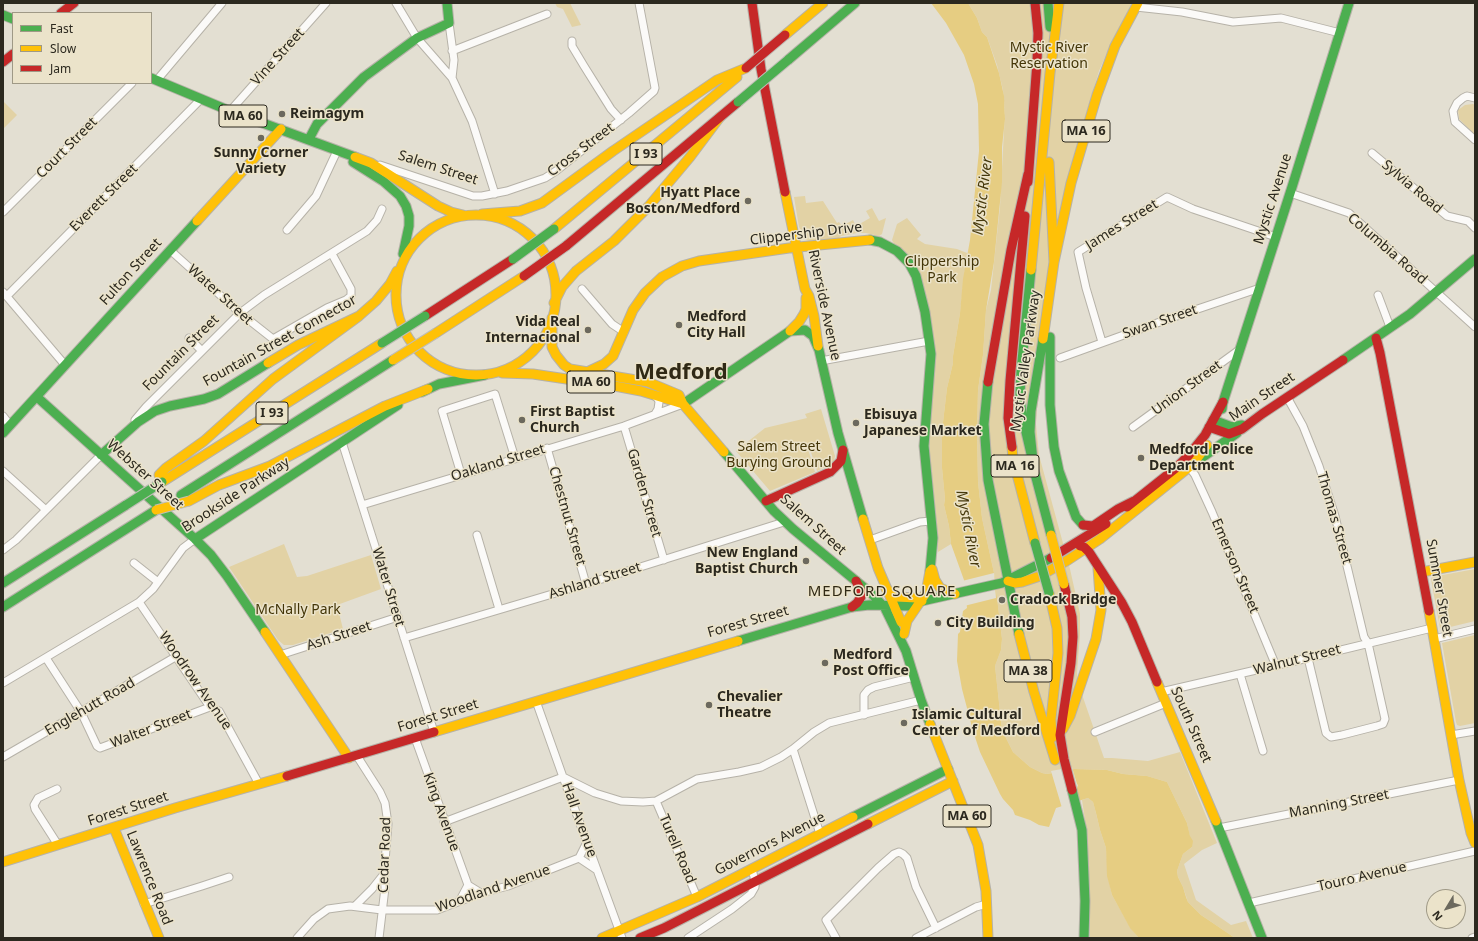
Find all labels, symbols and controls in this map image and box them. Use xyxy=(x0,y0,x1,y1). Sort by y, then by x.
legend xyxy=(12,12,152,84)
text: Fast xyxy=(50,20,73,37)
street label: Vine Street xyxy=(248,25,308,89)
text: Slow xyxy=(50,40,76,57)
park label: Mystic River Reservation xyxy=(1010,40,1088,72)
text: Jam xyxy=(50,60,71,77)
road number: MA 60 xyxy=(219,105,267,127)
place label: Reimagym xyxy=(290,106,364,122)
marker: Reimagym xyxy=(277,109,287,119)
street label: Court Street xyxy=(33,114,101,182)
street label: Cross Street xyxy=(544,120,618,180)
road number: MA 16 xyxy=(1062,120,1110,142)
marker: Sunny Corner Variety xyxy=(256,133,266,143)
road number: I 93 xyxy=(630,143,662,165)
place label: Sunny Corner Variety xyxy=(214,145,308,178)
street label: Salem Street xyxy=(396,147,480,189)
street label: Mystic Avenue xyxy=(1250,151,1296,247)
water label: Mystic River xyxy=(969,156,997,236)
street label: Sylvia Road xyxy=(1378,157,1446,217)
street label: Everett Street xyxy=(67,161,141,235)
place label: Hyatt Place Boston/Medford xyxy=(626,185,740,218)
marker: Hyatt Place Boston/Medford xyxy=(743,196,753,206)
street label: James Street xyxy=(1083,196,1161,254)
street label: Columbia Road xyxy=(1344,210,1430,288)
street label: Clippership Drive xyxy=(749,219,863,249)
street label: Fulton Street xyxy=(97,235,165,309)
street label: Riverside Avenue xyxy=(804,248,844,362)
park label: Clippership Park xyxy=(905,254,979,286)
street label: Water Street xyxy=(184,261,256,329)
street label: Mystic Valley Parkway xyxy=(1008,289,1044,433)
street label: Fountain Street Connector xyxy=(200,292,360,390)
street label: Swan Street xyxy=(1120,301,1200,343)
place label: Medford City Hall xyxy=(687,309,746,342)
street label: Fountain Street xyxy=(139,311,223,395)
place label: Vida Real Internacional xyxy=(485,314,580,346)
marker: Medford City Hall xyxy=(674,320,684,330)
marker: Vida Real Internacional xyxy=(583,325,593,335)
street label: Union Street xyxy=(1149,357,1225,419)
district label: Medford xyxy=(634,360,728,386)
street label: Main Street xyxy=(1226,369,1298,425)
road number: MA 60 xyxy=(567,371,615,393)
road number: I 93 xyxy=(256,402,288,424)
place label: First Baptist Church xyxy=(530,404,615,436)
place label: Ebisuya Japanese Market xyxy=(864,407,982,440)
marker: First Baptist Church xyxy=(517,415,527,425)
marker: Ebisuya Japanese Market xyxy=(851,418,861,428)
street label: Webster Street xyxy=(103,436,187,514)
park label: Salem Street Burying Ground xyxy=(726,439,832,472)
street label: Oakland Street xyxy=(449,441,547,485)
place label: Medford Police Department xyxy=(1149,442,1253,474)
street label: Garden Street xyxy=(623,447,665,539)
marker: Medford Police Department xyxy=(1136,453,1146,463)
street label: Brookside Parkway xyxy=(179,454,293,536)
road number: MA 16 xyxy=(991,455,1039,477)
street label: Chestnut Street xyxy=(545,465,589,567)
street label: Thomas Street xyxy=(1313,470,1355,566)
water label: Mystic River xyxy=(952,489,984,569)
street label: Salem Street xyxy=(777,491,849,559)
street label: Emerson Street xyxy=(1208,516,1262,616)
street label: Summer Street xyxy=(1422,538,1456,638)
street label: Water Street xyxy=(368,545,408,629)
place label: New England Baptist Church xyxy=(695,545,798,578)
marker: New England Baptist Church xyxy=(801,556,811,566)
street label: Ashland Street xyxy=(547,559,643,603)
district label: MEDFORD SQUARE xyxy=(808,583,956,601)
place label: Cradock Bridge xyxy=(1010,592,1116,608)
marker: Cradock Bridge xyxy=(997,595,1007,605)
park label: McNally Park xyxy=(255,602,341,618)
street label: Forest Street xyxy=(705,602,791,642)
place label: City Building xyxy=(946,615,1035,631)
street label: Ash Street xyxy=(305,618,373,654)
marker: City Building xyxy=(933,618,943,628)
street label: Woodrow Avenue xyxy=(155,629,235,733)
street label: Walnut Street xyxy=(1252,641,1342,679)
place label: Medford Post Office xyxy=(833,647,909,680)
marker: Medford Post Office xyxy=(820,658,830,668)
road number: MA 38 xyxy=(1004,660,1052,682)
street label: Englehutt Road xyxy=(42,674,138,740)
street label: South Street xyxy=(1167,684,1215,766)
place label: Chevalier Theatre xyxy=(717,689,783,722)
street label: Forest Street xyxy=(396,696,480,736)
marker: Chevalier Theatre xyxy=(704,700,714,710)
street label: Walter Street xyxy=(108,706,194,752)
place label: Islamic Cultural Center of Medford xyxy=(912,707,1040,740)
marker: Islamic Cultural Center of Medford xyxy=(899,718,909,728)
street label: King Avenue xyxy=(419,770,463,854)
street label: Hall Avenue xyxy=(558,780,600,860)
street label: Manning Street xyxy=(1288,786,1390,822)
street label: Forest Street xyxy=(86,788,170,830)
road number: MA 60 xyxy=(943,805,991,827)
street label: Governors Avenue xyxy=(712,809,828,879)
street label: Turell Road xyxy=(655,812,699,886)
street label: Cedar Road xyxy=(375,817,395,893)
street label: Lawrence Road xyxy=(122,828,176,928)
street label: Touro Avenue xyxy=(1316,859,1408,895)
street label: Woodland Avenue xyxy=(434,862,552,916)
north arrow xyxy=(1426,889,1466,929)
text: N xyxy=(1428,908,1446,924)

